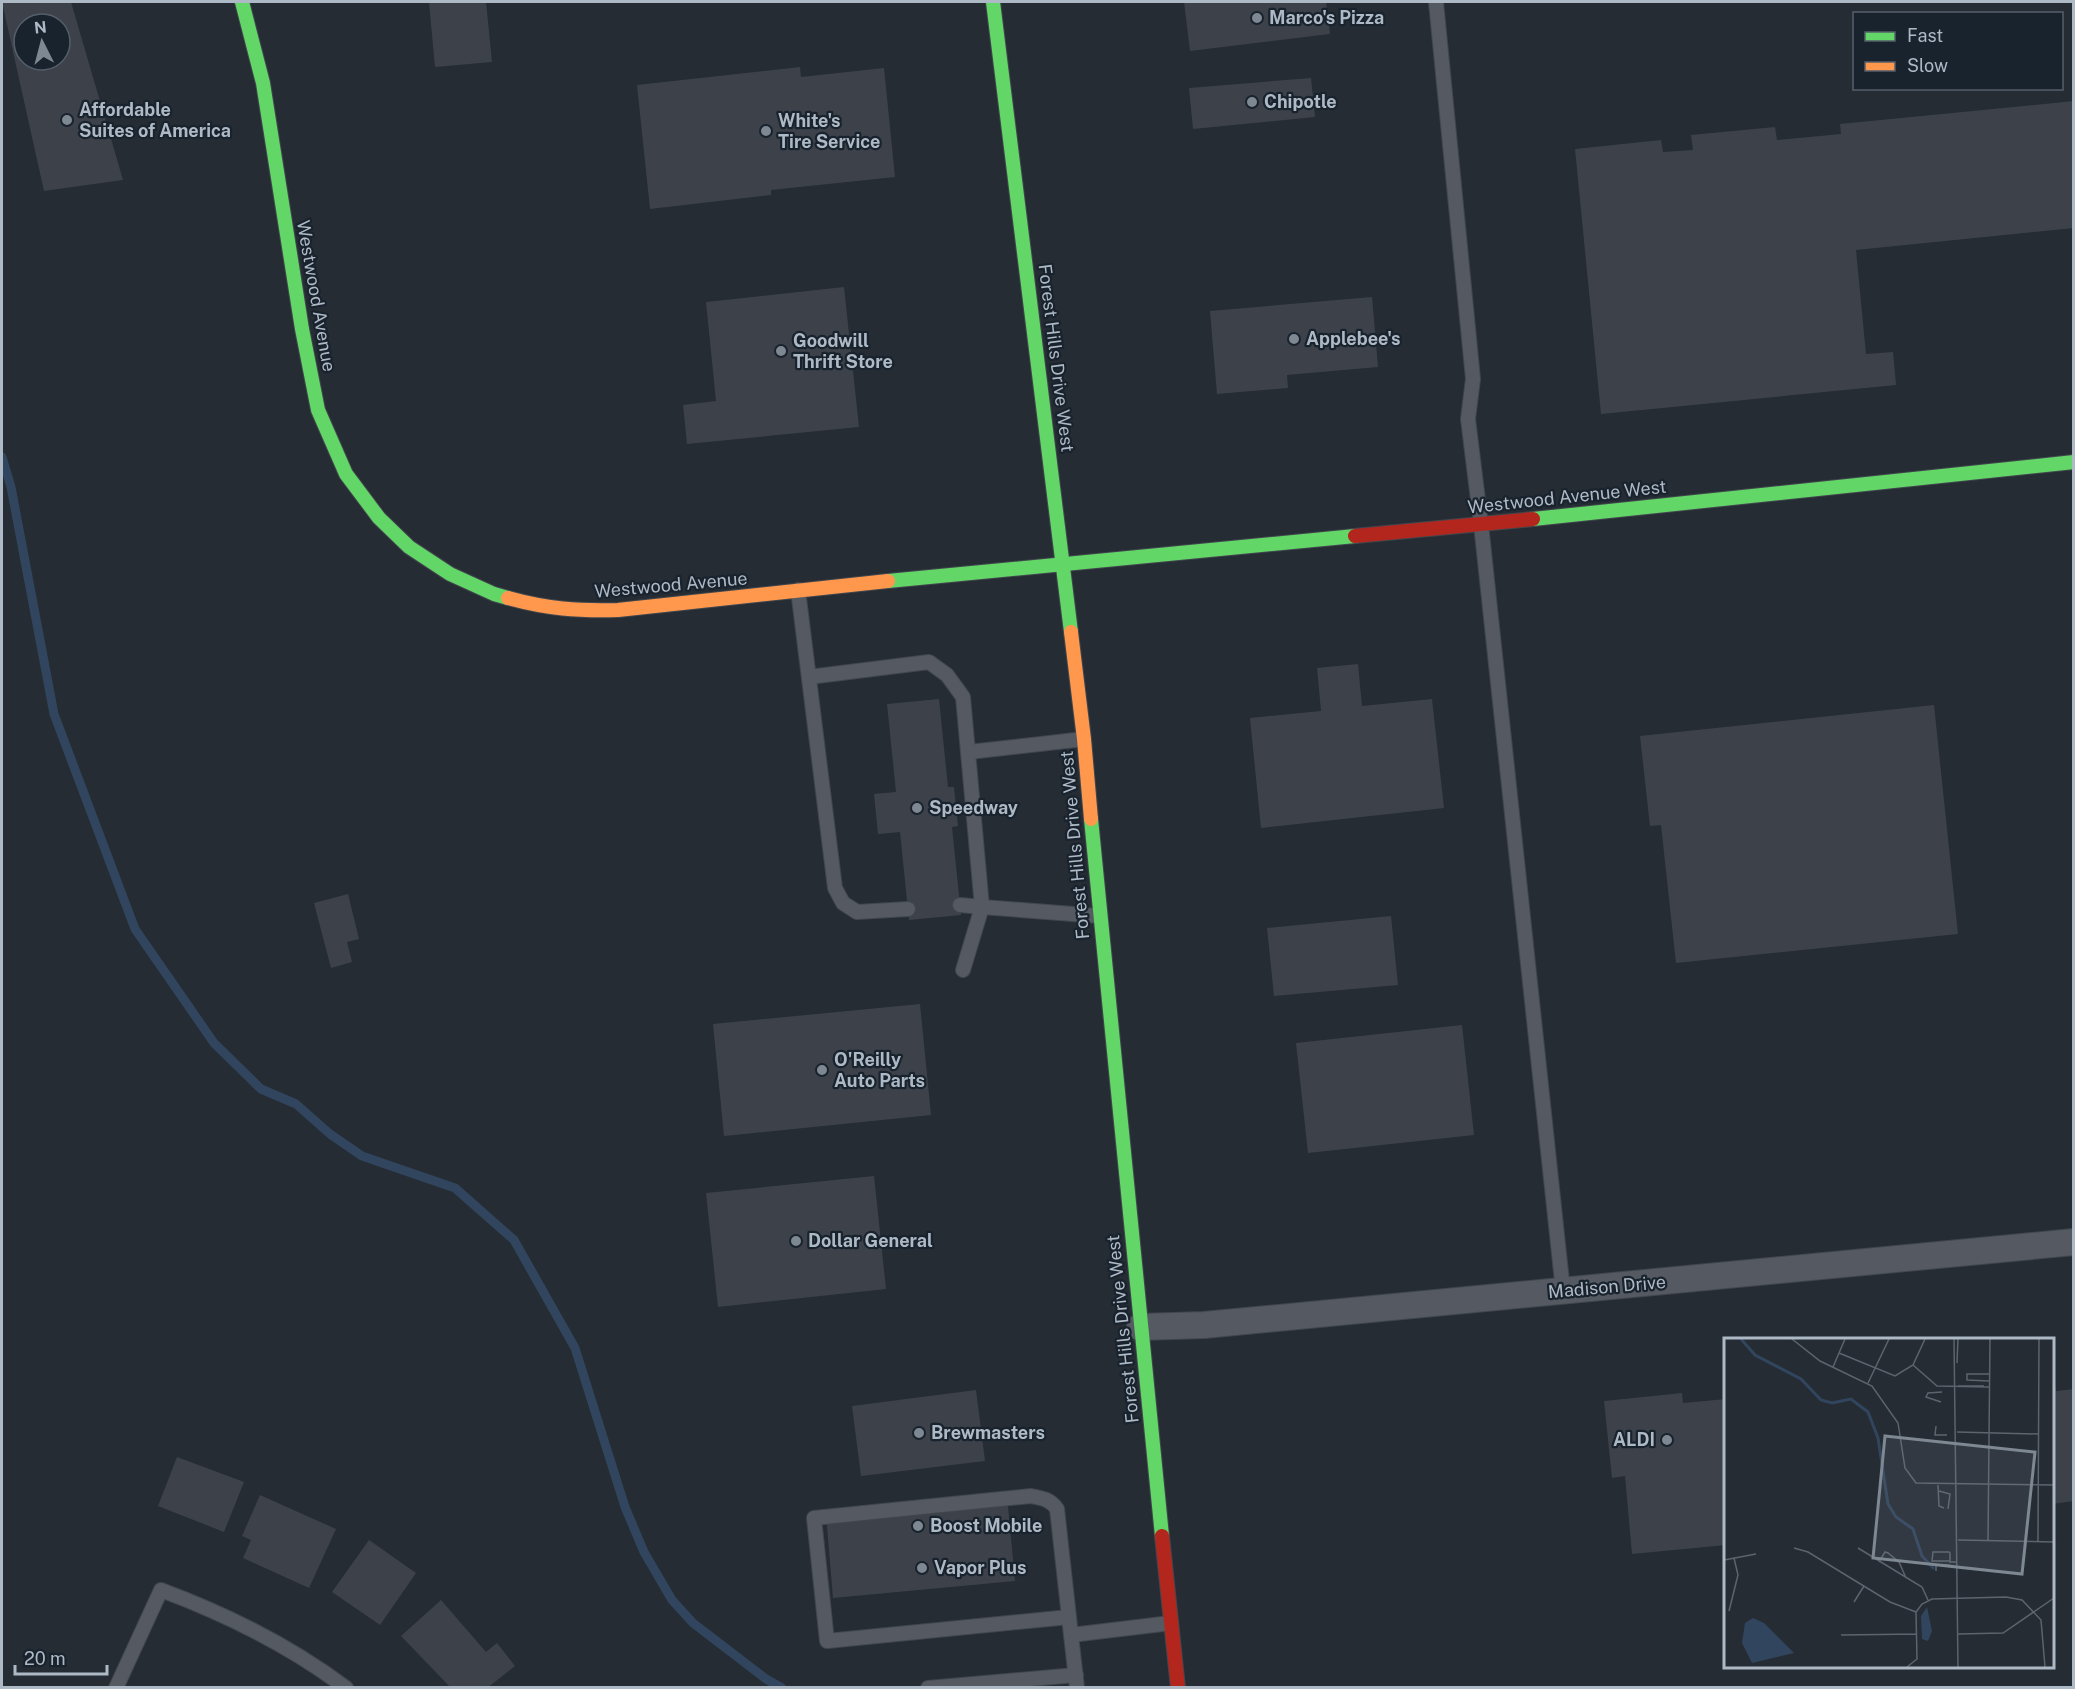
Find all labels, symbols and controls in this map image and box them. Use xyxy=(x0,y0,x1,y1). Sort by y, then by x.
place label: Marco's Pizza xyxy=(1269,7,1384,28)
marker: Marco's Pizza xyxy=(1250,11,1264,25)
north arrow xyxy=(12,12,72,72)
legend xyxy=(1853,12,2063,90)
text: N xyxy=(33,17,48,38)
text: Fast xyxy=(1907,25,1943,46)
text: Slow xyxy=(1907,55,1948,76)
place label: Chipotle xyxy=(1264,91,1337,112)
marker: Chipotle xyxy=(1245,95,1259,109)
place label: Affordable Suites of America xyxy=(79,99,231,141)
place label: White's Tire Service xyxy=(778,110,880,152)
marker: Affordable Suites of America xyxy=(60,113,74,127)
marker: White's Tire Service xyxy=(759,124,773,138)
street label: Westwood Avenue xyxy=(293,218,340,373)
street label: Forest Hills Drive West xyxy=(1035,263,1078,453)
place label: Applebee's xyxy=(1306,328,1400,349)
place label: Goodwill Thrift Store xyxy=(793,330,893,372)
marker: Applebee's xyxy=(1287,332,1301,346)
marker: Goodwill Thrift Store xyxy=(774,344,788,358)
street label: Westwood Avenue West xyxy=(1467,476,1667,517)
street label: Westwood Avenue xyxy=(594,567,748,602)
street label: Forest Hills Drive West xyxy=(1056,750,1093,940)
place label: Speedway xyxy=(929,797,1018,818)
marker: Speedway xyxy=(910,801,924,815)
place label: O'Reilly Auto Parts xyxy=(834,1049,925,1091)
marker: O'Reilly Auto Parts xyxy=(815,1063,829,1077)
place label: Dollar General xyxy=(808,1230,933,1251)
marker: Dollar General xyxy=(789,1234,803,1248)
street label: Forest Hills Drive West xyxy=(1102,1234,1143,1424)
street label: Madison Drive xyxy=(1547,1271,1667,1302)
inset map xyxy=(1724,1338,2054,1668)
place label: Brewmasters xyxy=(931,1422,1045,1443)
marker: Brewmasters xyxy=(912,1426,926,1440)
place label: ALDI xyxy=(1613,1429,1655,1450)
marker: ALDI xyxy=(1660,1433,1674,1447)
place label: Boost Mobile xyxy=(930,1515,1042,1536)
marker: Boost Mobile xyxy=(911,1519,925,1533)
place label: Vapor Plus xyxy=(934,1557,1026,1578)
marker: Vapor Plus xyxy=(915,1561,929,1575)
scale bar xyxy=(15,1638,106,1676)
text: 20 m xyxy=(24,1648,66,1669)

